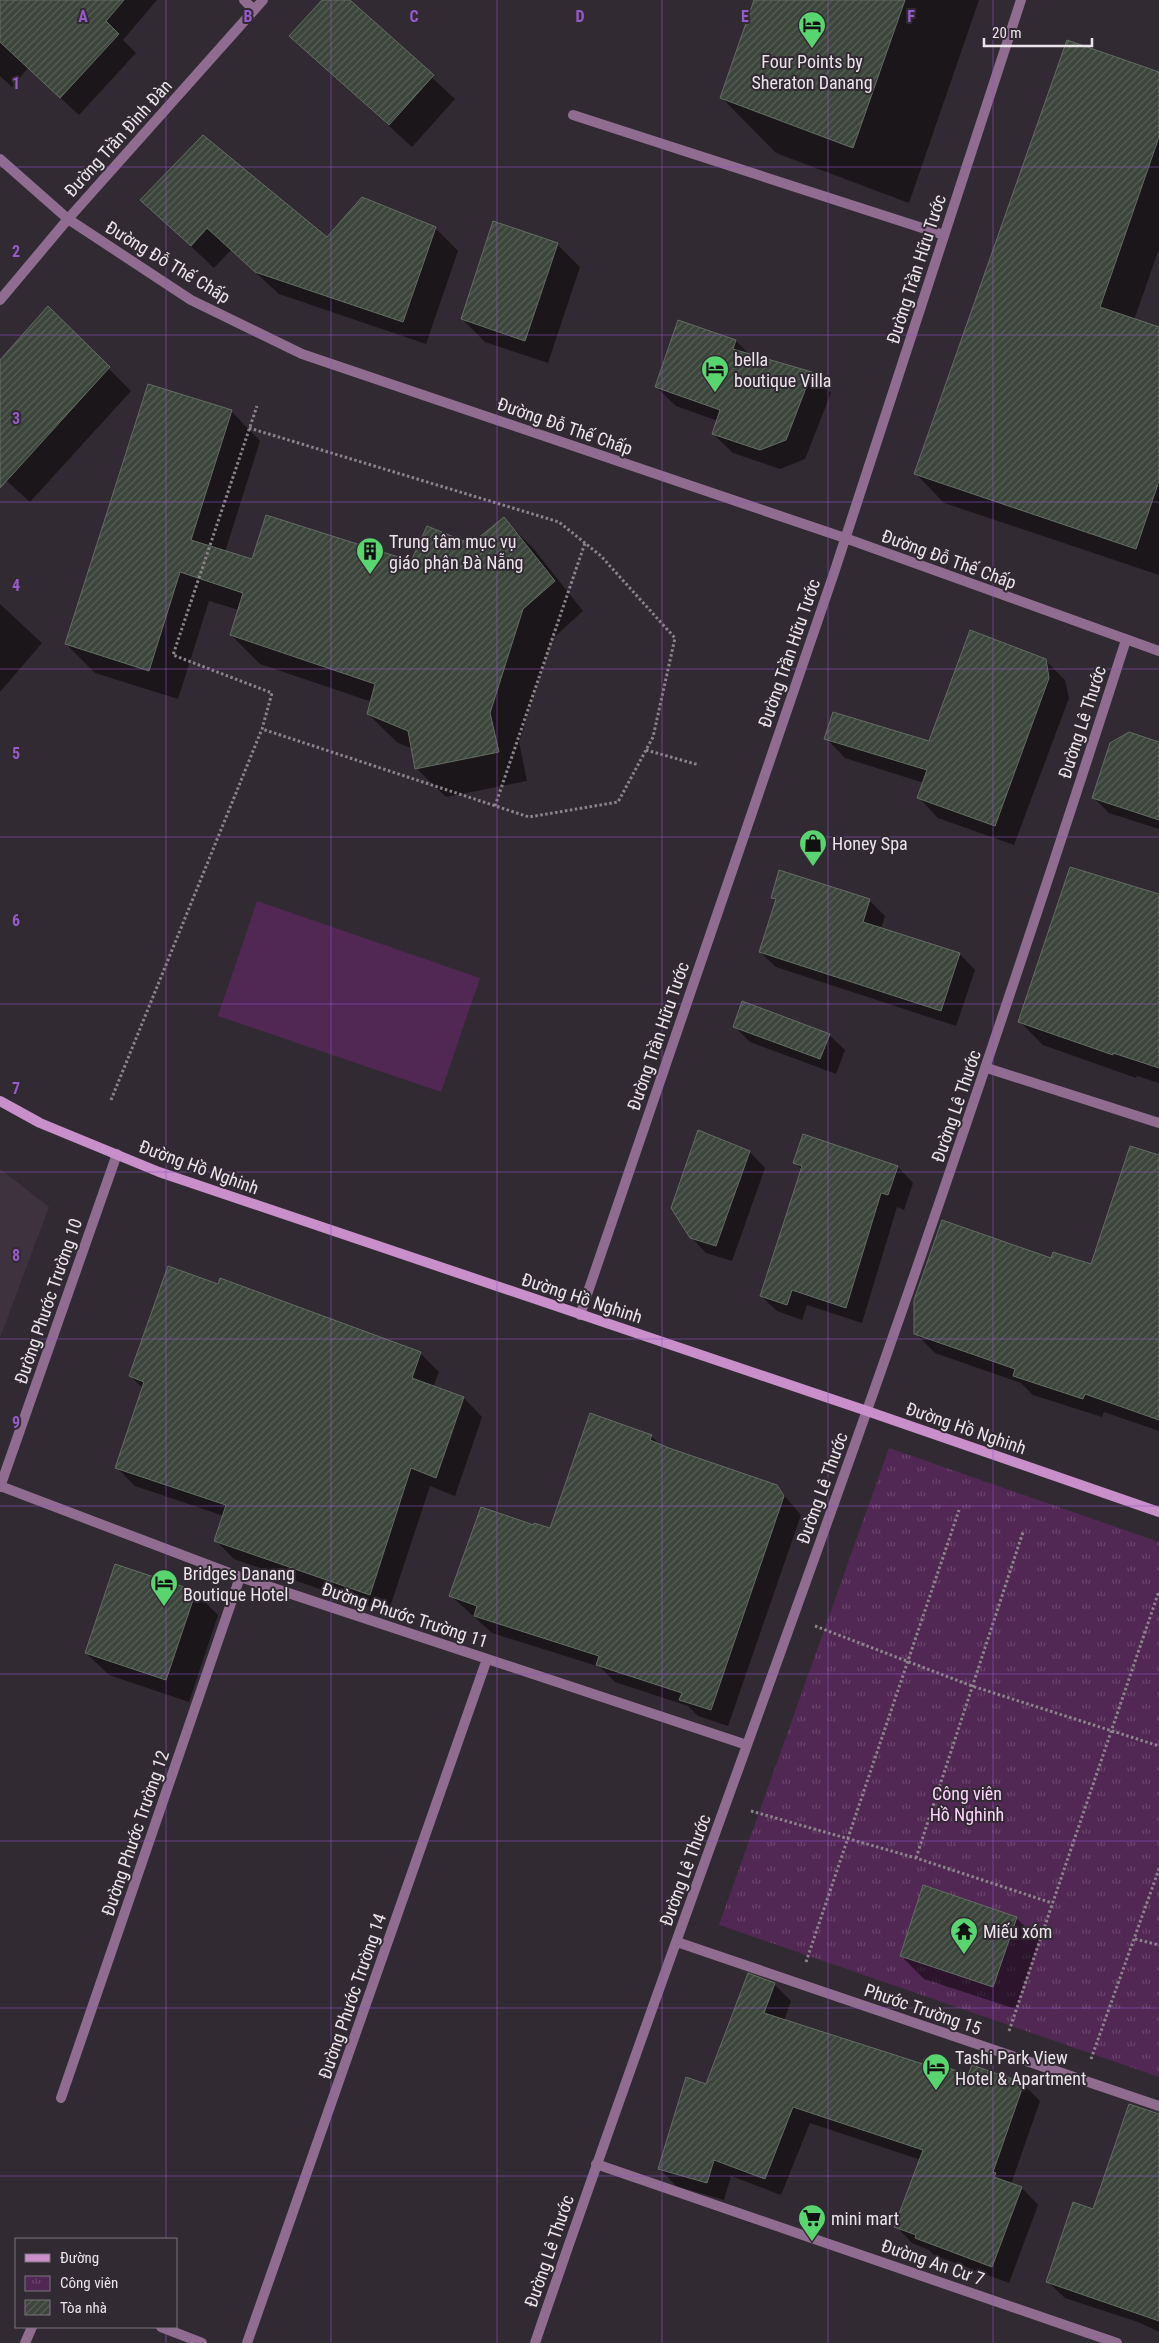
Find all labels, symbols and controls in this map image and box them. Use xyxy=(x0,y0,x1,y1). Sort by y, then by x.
text: A xyxy=(78,7,88,26)
text: B xyxy=(244,7,253,26)
text: C xyxy=(409,7,419,26)
text: D xyxy=(575,7,585,26)
text: E xyxy=(741,7,749,26)
text: F xyxy=(907,7,915,26)
hotel icon: Four Points by Sheraton Danang xyxy=(797,10,827,49)
scale bar xyxy=(984,15,1092,47)
text: 20 m xyxy=(992,24,1022,42)
place label: Four Points by Sheraton Danang xyxy=(751,51,873,93)
text: 1 xyxy=(12,74,20,93)
street label: Đường Trần Đình Đàn xyxy=(60,75,176,201)
street label: Đường Trần Hữu Tước xyxy=(882,192,950,346)
street label: Đường Đỗ Thế Chấp xyxy=(102,217,234,308)
text: 2 xyxy=(12,242,20,261)
place label: bella boutique Villa xyxy=(734,349,831,391)
hotel icon: bella boutique Villa xyxy=(700,354,730,393)
street label: Đường Đỗ Thế Chấp xyxy=(495,393,635,459)
text: 3 xyxy=(12,409,20,428)
street label: Đường Đỗ Thế Chấp xyxy=(879,525,1019,593)
place label: Trung tâm mục vụ giáo phận Đà Nẵng xyxy=(389,531,524,573)
building icon: Trung tâm mục vụ giáo phận Đà Nẵng xyxy=(355,536,385,575)
text: 4 xyxy=(12,576,20,595)
street label: Đường Trần Hữu Tước xyxy=(754,576,824,730)
street label: Đường Lê Thước xyxy=(1054,663,1110,781)
text: 5 xyxy=(12,744,20,763)
shop icon: Honey Spa xyxy=(798,828,828,867)
place label: Honey Spa xyxy=(832,833,908,854)
text: 6 xyxy=(12,911,20,930)
street label: Đường Trần Hữu Tước xyxy=(623,959,693,1113)
street label: Đường Lê Thước xyxy=(927,1047,985,1165)
text: 7 xyxy=(12,1079,20,1098)
street label: Đường Hồ Nghinh xyxy=(136,1136,262,1198)
street label: Đường Phước Trường 10 xyxy=(10,1216,86,1386)
text: 8 xyxy=(12,1246,20,1265)
street label: Đường Hồ Nghinh xyxy=(519,1269,645,1327)
street label: Đường Hồ Nghinh xyxy=(903,1398,1029,1458)
text: 9 xyxy=(12,1413,20,1432)
street label: Đường Lê Thước xyxy=(792,1429,852,1547)
place label: Bridges Danang Boutique Hotel xyxy=(183,1563,295,1605)
hotel icon: Bridges Danang Boutique Hotel xyxy=(149,1568,179,1607)
street label: Đường Phước Trường 11 xyxy=(319,1578,491,1652)
street label: Đường Phước Trường 12 xyxy=(97,1747,173,1918)
park label: Công viên Hồ Nghinh xyxy=(930,1783,1004,1825)
street label: Đường Lê Thước xyxy=(655,1811,715,1929)
street label: Đường Phước Trường 14 xyxy=(314,1910,390,2081)
temple icon: Miếu xóm xyxy=(949,1916,979,1955)
place label: Miếu xóm xyxy=(983,1921,1052,1942)
street label: Phước Trường 15 xyxy=(862,1979,984,2039)
place label: Tashi Park View Hotel & Apartment xyxy=(955,2047,1086,2089)
hotel icon: Tashi Park View Hotel & Apartment xyxy=(921,2052,951,2091)
street label: Đường Lê Thước xyxy=(520,2192,578,2310)
supermarket icon: mini mart xyxy=(797,2203,827,2242)
place label: mini mart xyxy=(831,2208,899,2229)
street label: Đường An Cư 7 xyxy=(879,2235,987,2289)
legend xyxy=(15,2238,178,2328)
text: Đường xyxy=(60,2249,99,2267)
text: Công viên xyxy=(60,2274,118,2292)
text: Tòa nhà xyxy=(60,2299,107,2317)

